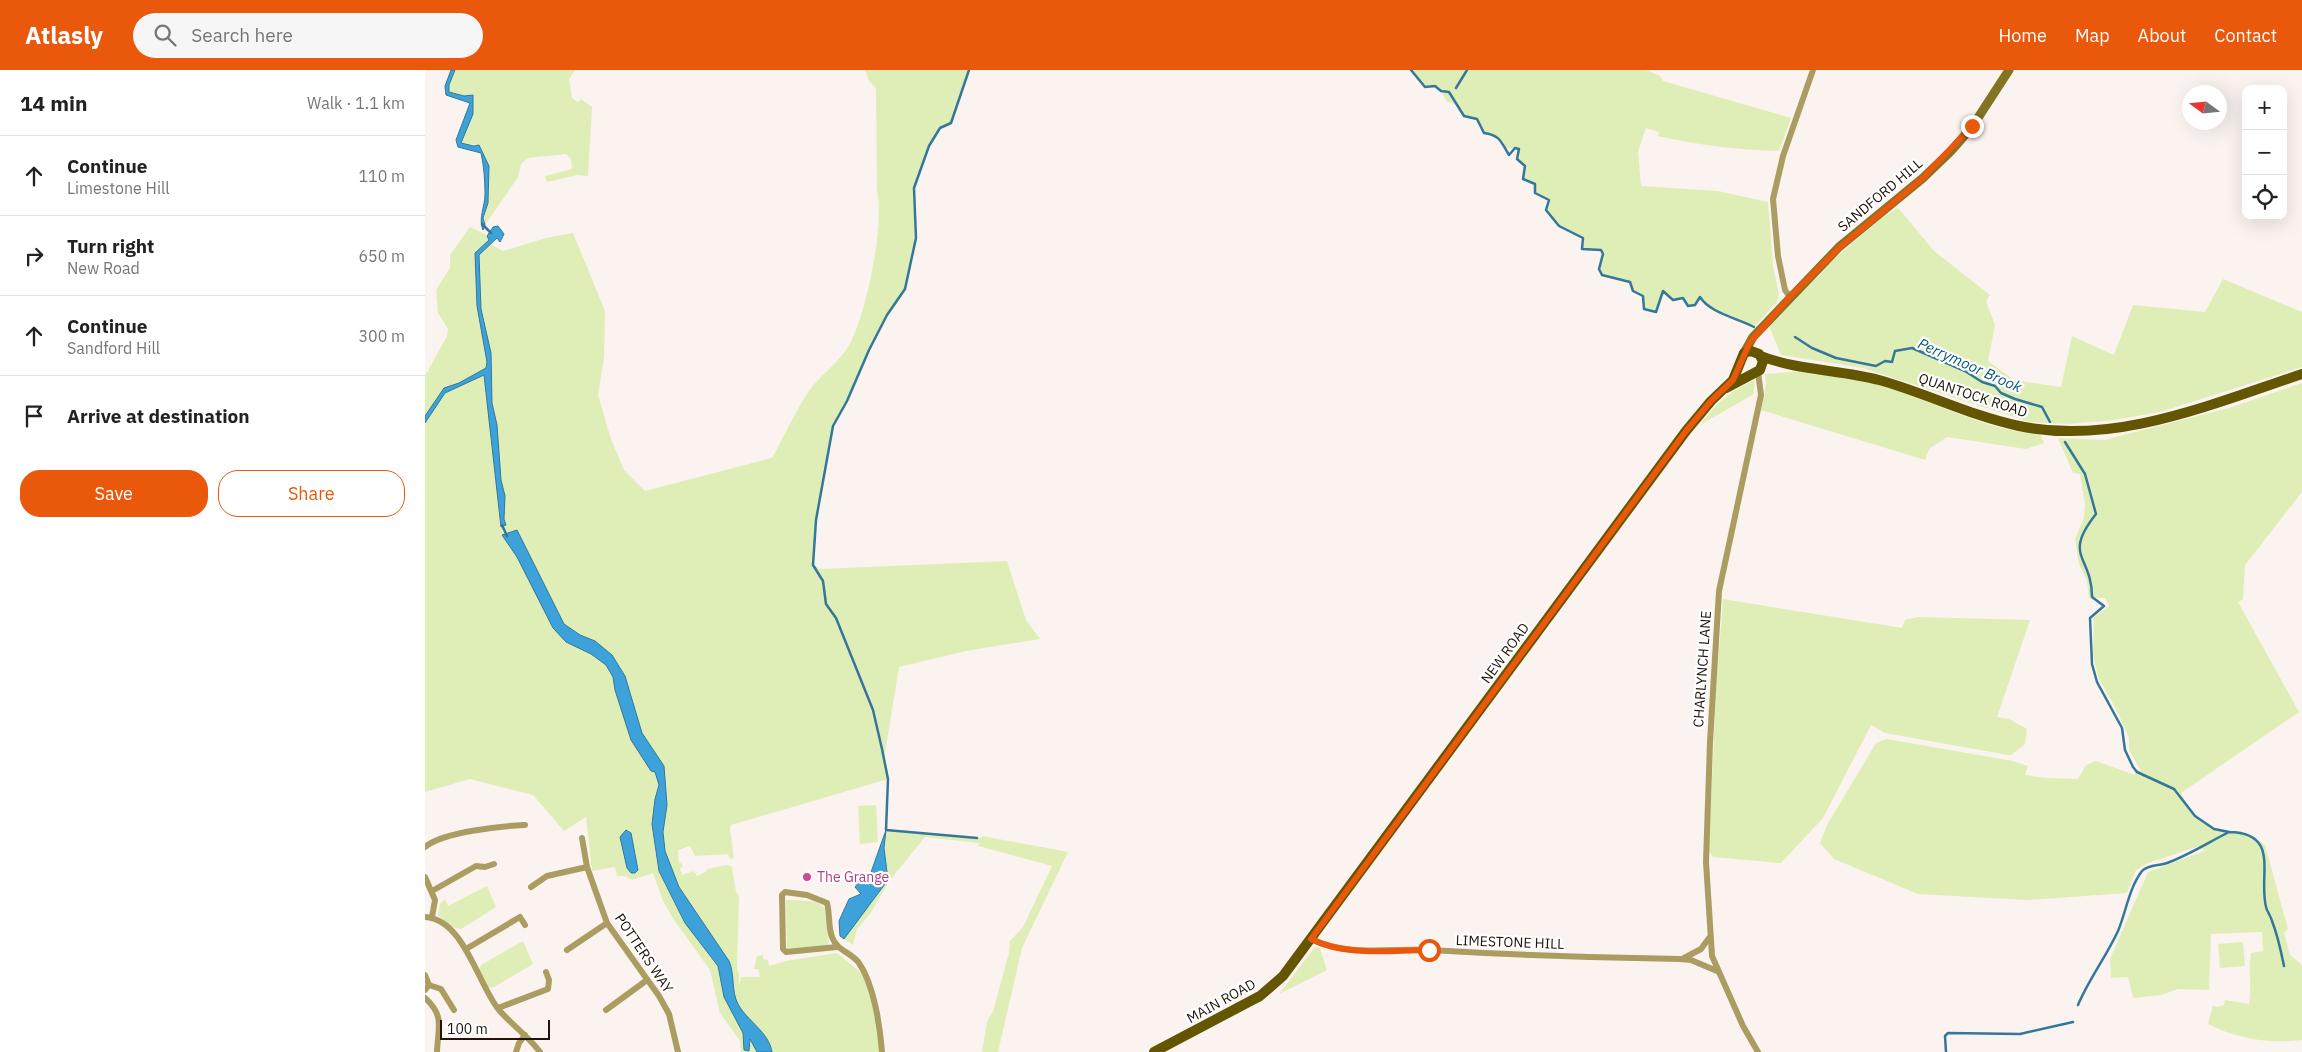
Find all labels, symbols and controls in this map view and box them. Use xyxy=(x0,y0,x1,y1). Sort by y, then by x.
search box xyxy=(133,13,483,58)
text: Atlasly xyxy=(25,19,103,51)
icon: search xyxy=(151,21,179,49)
text: Search here xyxy=(191,23,293,47)
text: Home xyxy=(1999,24,2047,47)
text: Map xyxy=(2075,24,2110,47)
text: About xyxy=(2138,24,2186,47)
text: Contact xyxy=(2214,24,2277,47)
north arrow xyxy=(2182,85,2227,130)
map controls xyxy=(2242,85,2287,220)
button: + xyxy=(2242,85,2287,130)
text: 14 min xyxy=(20,89,87,117)
text: Walk · 1.1 km xyxy=(307,93,405,113)
route end xyxy=(1961,115,1984,138)
button: − xyxy=(2242,130,2287,175)
text: Continue xyxy=(67,154,147,178)
street label: SANDFORD HILL xyxy=(1834,154,1926,236)
icon: ahead xyxy=(20,162,48,190)
text: 110 m xyxy=(358,166,405,186)
button: locate xyxy=(2242,175,2287,220)
text: Limestone Hill xyxy=(67,178,170,198)
text: Turn right xyxy=(67,234,154,258)
icon: right xyxy=(20,242,48,270)
text: 650 m xyxy=(358,246,405,266)
text: New Road xyxy=(67,258,140,278)
text: Continue xyxy=(67,314,147,338)
icon: ahead xyxy=(20,322,48,350)
text: 300 m xyxy=(358,326,405,346)
water label: Perrymoor Brook xyxy=(1915,334,2025,397)
text: Sandford Hill xyxy=(67,338,160,358)
street label: QUANTOCK ROAD xyxy=(1916,369,2030,421)
icon: arrive xyxy=(20,402,48,430)
text: Arrive at destination xyxy=(67,404,250,428)
button: Save xyxy=(20,470,208,517)
button: Share xyxy=(218,470,405,517)
street label: CHARLYNCH LANE xyxy=(1689,610,1715,728)
street label: NEW ROAD xyxy=(1477,619,1533,687)
place label: The Grange xyxy=(817,868,889,886)
marker: The Grange xyxy=(801,871,813,883)
street label: POTTERS WAY xyxy=(611,910,678,997)
street label: LIMESTONE HILL xyxy=(1455,931,1565,953)
route start xyxy=(1418,939,1441,962)
street label: MAIN ROAD xyxy=(1183,975,1259,1027)
scale bar xyxy=(440,1017,550,1040)
text: 100 m xyxy=(447,1020,488,1038)

